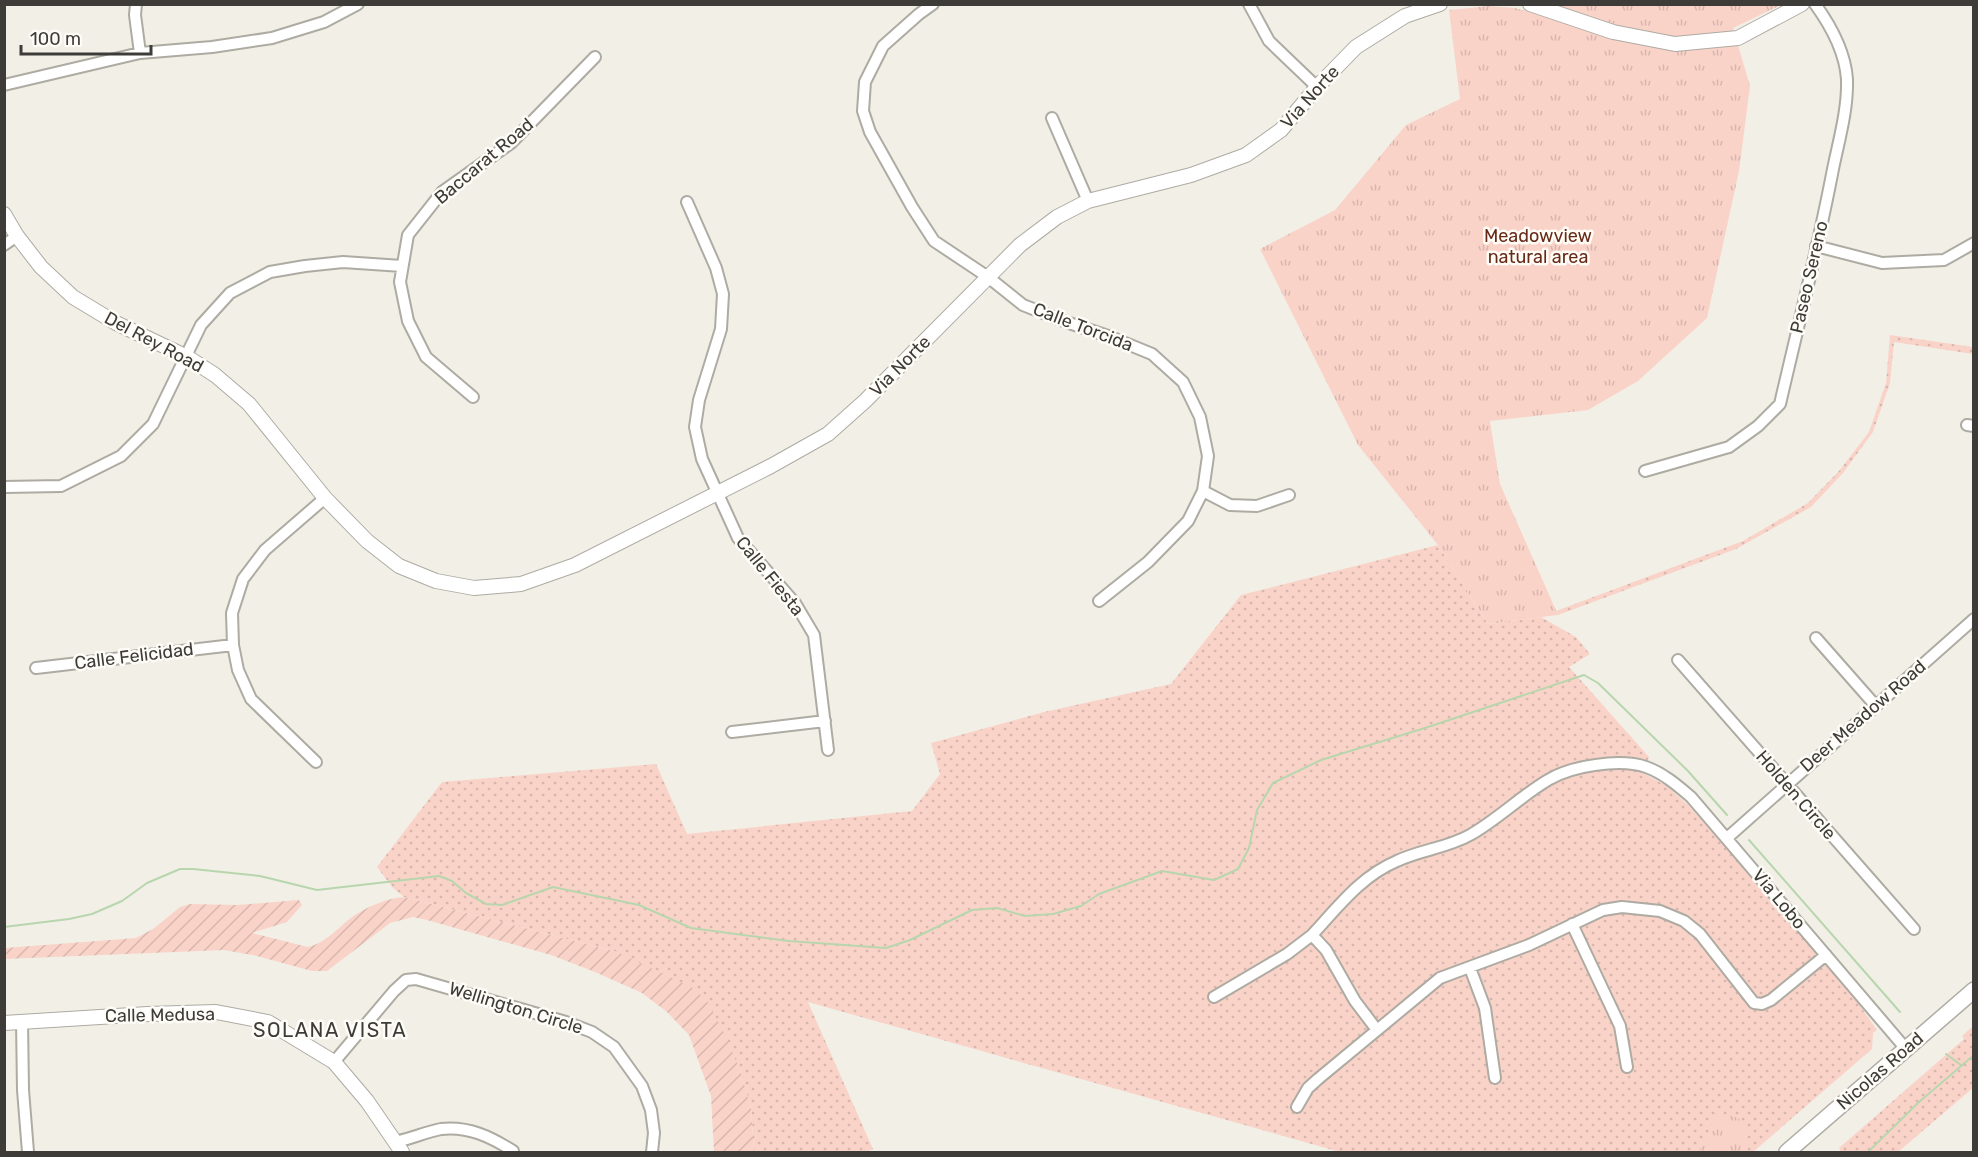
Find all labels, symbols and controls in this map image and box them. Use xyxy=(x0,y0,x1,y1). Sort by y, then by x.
scale bar xyxy=(21,18,152,56)
text: 100 m xyxy=(30,28,81,50)
street label: Via Norte xyxy=(1276,61,1344,133)
street label: Baccarat Road xyxy=(430,113,538,209)
street label: Paseo Sereno xyxy=(1785,219,1833,335)
park label: Meadowview natural area xyxy=(1484,225,1592,268)
street label: Calle Torcida xyxy=(1030,298,1136,356)
street label: Del Rey Road xyxy=(101,307,207,377)
street label: Via Norte xyxy=(865,331,935,401)
street label: Calle Fiesta xyxy=(731,532,809,620)
street label: Calle Felicidad xyxy=(73,638,195,674)
street label: Deer Meadow Road xyxy=(1796,655,1930,777)
street label: Holden Circle xyxy=(1751,746,1841,844)
street label: Via Lobo xyxy=(1748,864,1810,934)
street label: Wellington Circle xyxy=(446,977,586,1039)
street label: Calle Medusa xyxy=(105,1003,215,1027)
district label: SOLANA VISTA xyxy=(253,1018,407,1042)
street label: Nicolas Road xyxy=(1832,1027,1928,1115)

